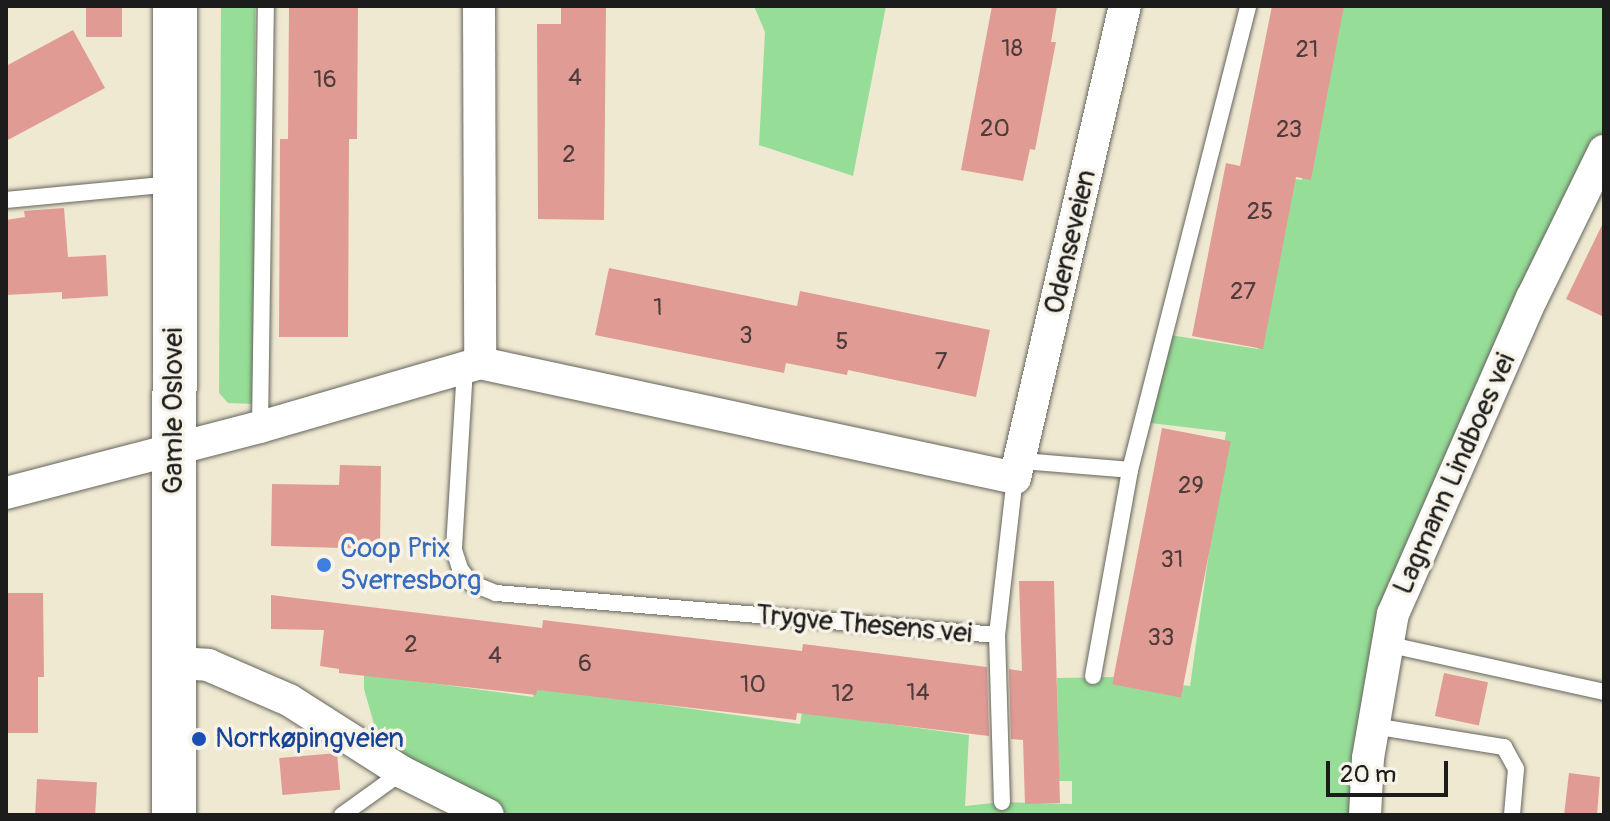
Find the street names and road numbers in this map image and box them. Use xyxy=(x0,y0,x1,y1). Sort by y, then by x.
street label: Odenseveien xyxy=(1038,167,1104,317)
street label: Gamle Oslovei xyxy=(157,328,191,494)
street label: Lagmann Lindboes vei xyxy=(1387,348,1523,600)
street label: Trygve Thesens vei xyxy=(755,599,973,651)

